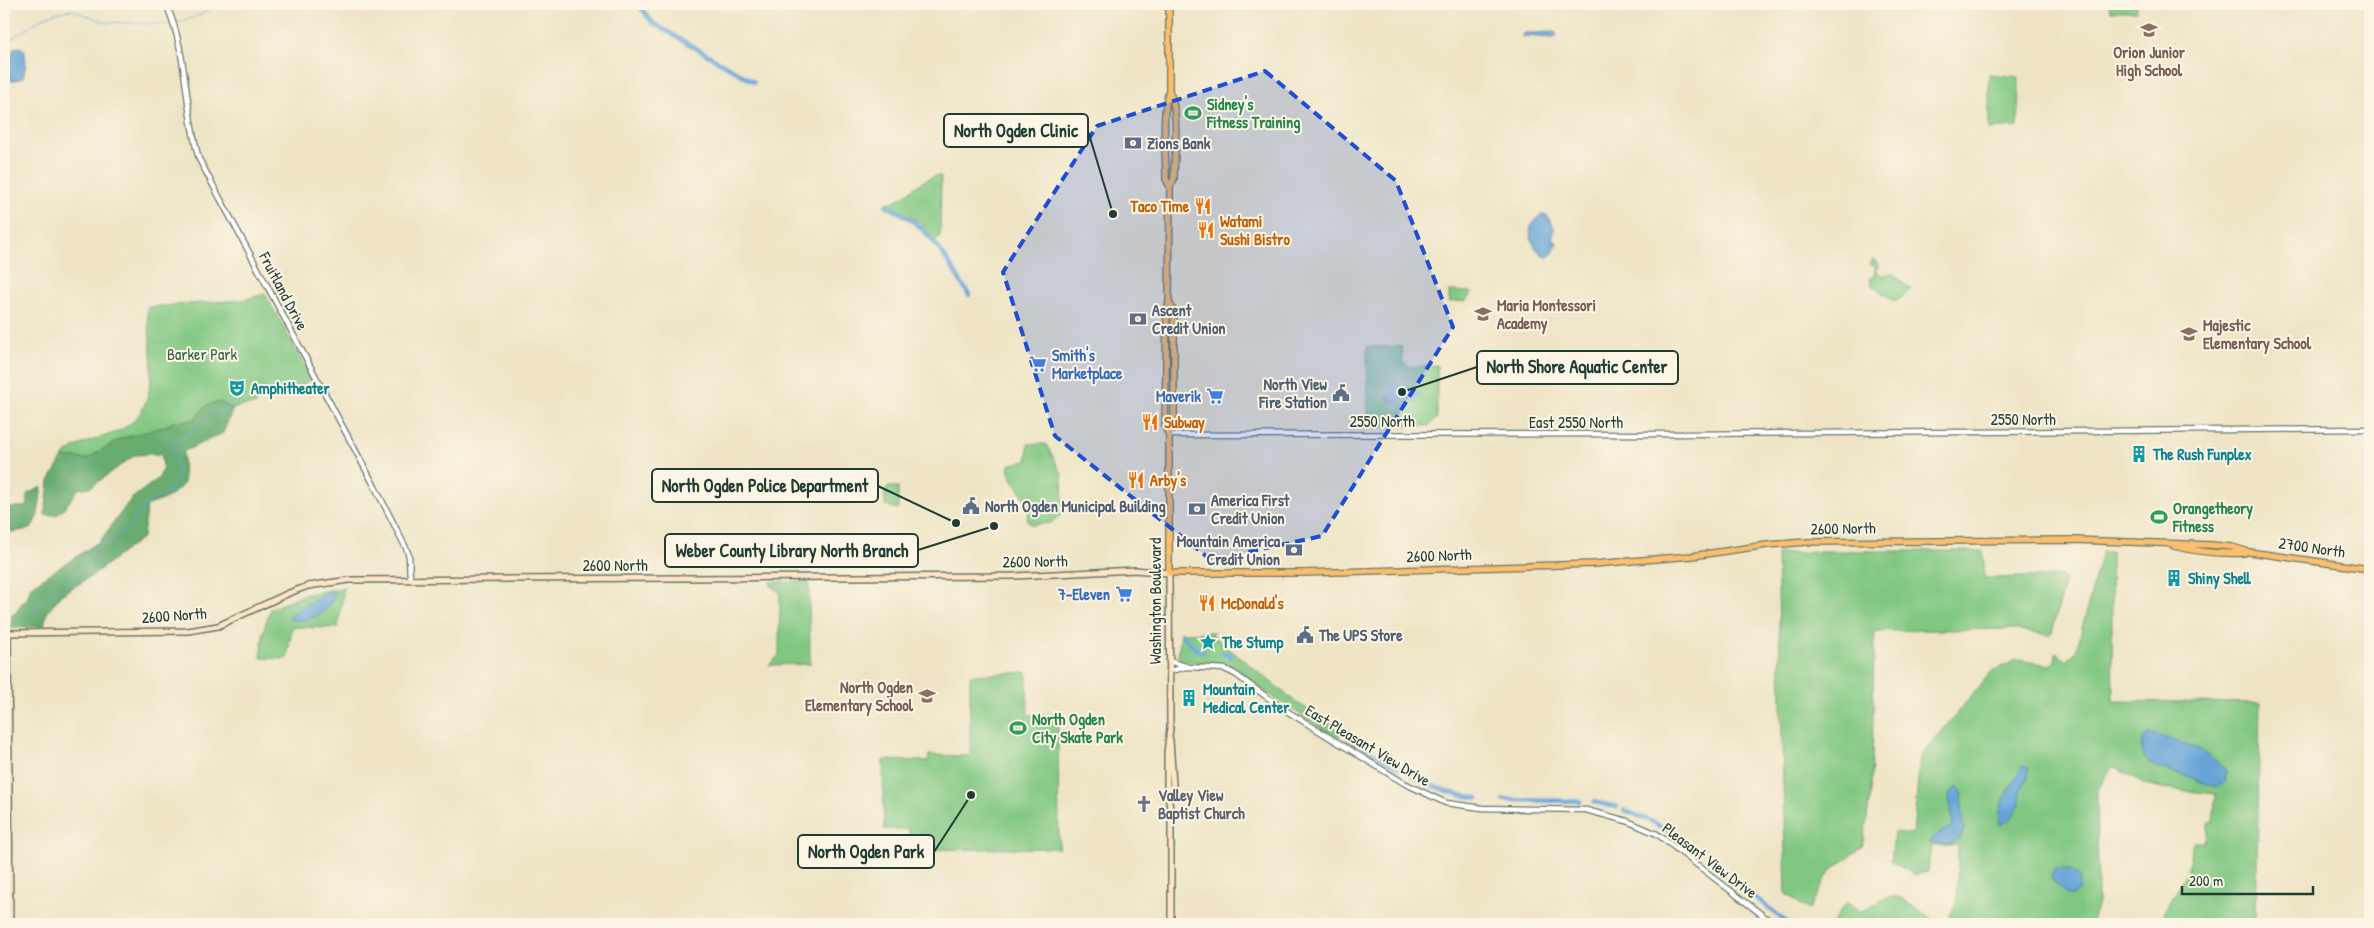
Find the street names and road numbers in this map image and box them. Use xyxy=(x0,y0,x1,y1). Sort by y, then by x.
street label: Fruitland Drive xyxy=(254,247,314,334)
street label: 2550 North xyxy=(1990,408,2056,430)
street label: 2550 North xyxy=(1349,410,1415,432)
street label: East 2550 North xyxy=(1529,411,1623,433)
street label: 2600 North xyxy=(1810,516,1876,540)
street label: 2700 North xyxy=(2277,531,2347,563)
street label: Washington Boulevard xyxy=(1144,538,1166,664)
street label: 2600 North xyxy=(1406,543,1472,567)
street label: 2600 North xyxy=(1002,549,1068,573)
street label: 2600 North xyxy=(582,554,648,576)
street label: 2600 North xyxy=(141,602,208,628)
street label: East Pleasant View Drive xyxy=(1301,699,1435,791)
street label: Pleasant View Drive xyxy=(1658,817,1762,903)

